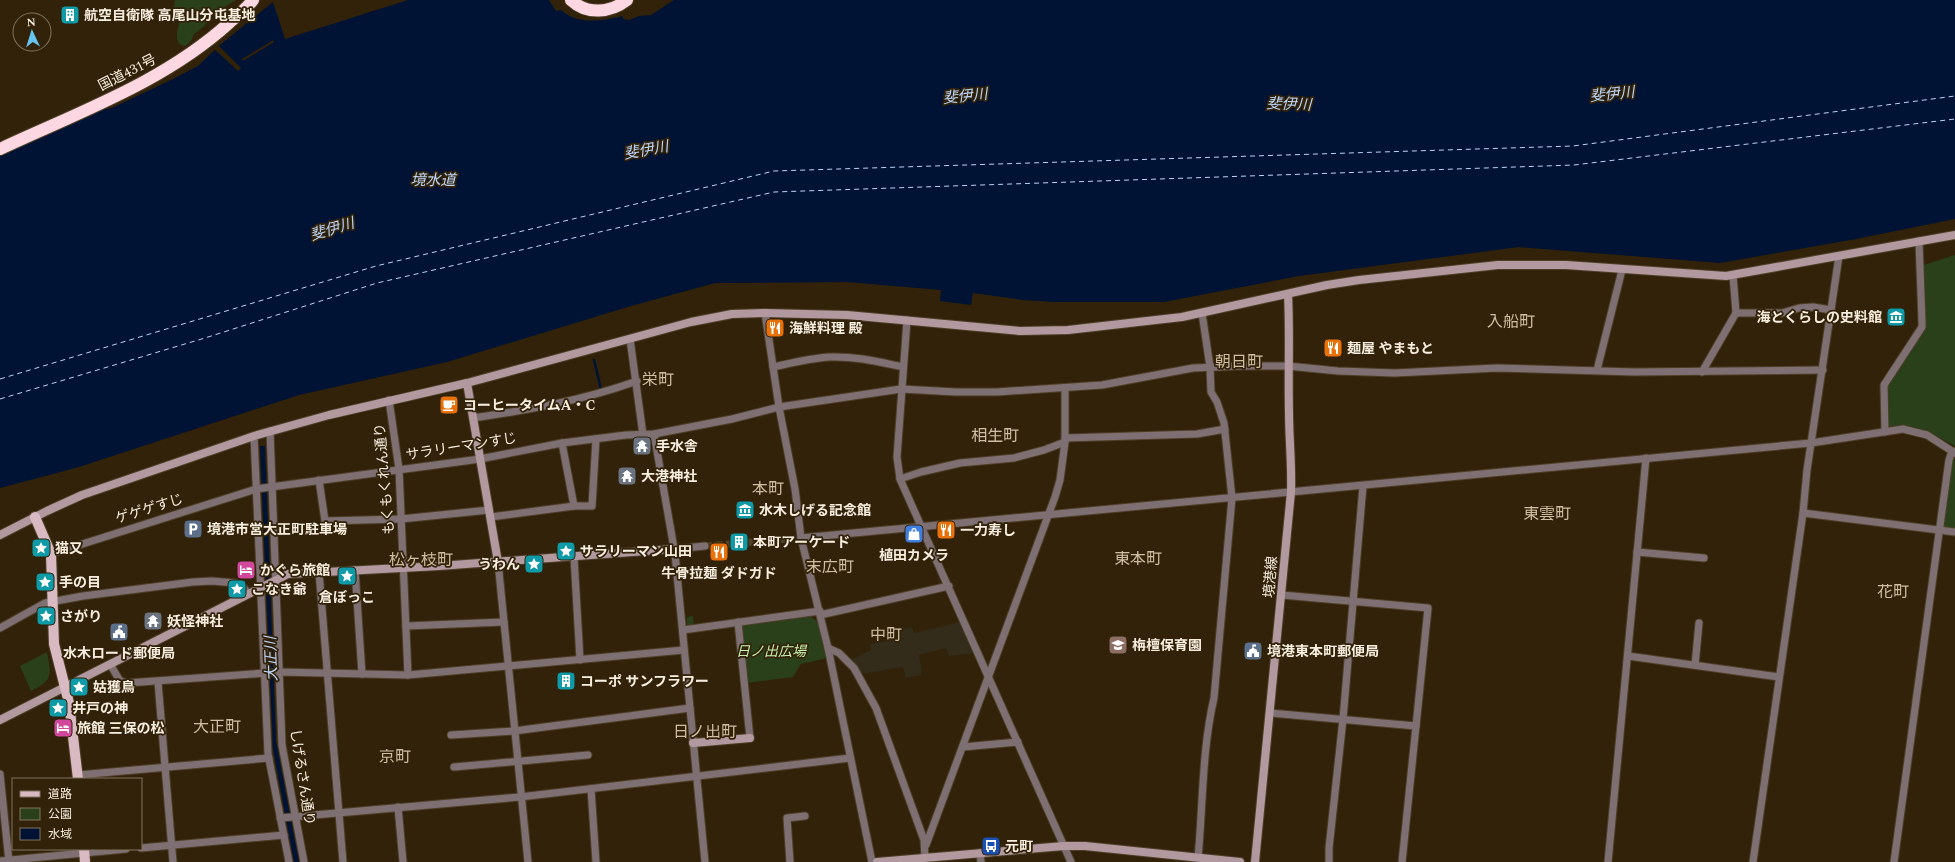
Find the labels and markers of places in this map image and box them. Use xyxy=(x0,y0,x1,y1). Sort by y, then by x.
building icon: 航空自衛隊 高尾山分屯基地 xyxy=(59,4,81,26)
place label: 航空自衛隊 高尾山分屯基地 xyxy=(84,5,256,26)
museum icon: 海とくらしの史料館 xyxy=(1885,306,1907,328)
place label: 海とくらしの史料館 xyxy=(1756,307,1882,328)
restaurant icon: 海鮮料理 殿 xyxy=(764,317,786,339)
place label: 海鮮料理 殿 xyxy=(789,318,863,339)
restaurant icon: 麺屋 やまもと xyxy=(1322,337,1344,359)
place label: 麺屋 やまもと xyxy=(1347,338,1434,359)
cafe icon: コーヒータイムA・C xyxy=(438,394,460,416)
place label: コーヒータイムA・C xyxy=(463,395,596,416)
temple icon: 手水舎 xyxy=(631,435,653,457)
place label: 手水舎 xyxy=(656,436,698,457)
temple icon: 大港神社 xyxy=(616,465,638,487)
place label: 大港神社 xyxy=(641,466,697,487)
museum icon: 水木しげる記念館 xyxy=(734,499,756,521)
place label: 水木しげる記念館 xyxy=(759,500,871,521)
parking icon: 境港市営大正町駐車場 xyxy=(182,518,204,540)
place label: 境港市営大正町駐車場 xyxy=(207,519,347,540)
restaurant icon: 一力寿し xyxy=(935,519,957,541)
place label: 一力寿し xyxy=(960,520,1016,541)
shop icon: 植田カメラ xyxy=(903,523,925,545)
building icon: 本町アーケード xyxy=(728,531,750,553)
place label: 本町アーケード xyxy=(753,532,850,553)
place icon: 猫又 xyxy=(30,537,52,559)
place label: 猫又 xyxy=(55,538,83,559)
place icon: サラリーマン山田 xyxy=(555,540,577,562)
place label: サラリーマン山田 xyxy=(580,541,692,562)
restaurant icon: 牛骨拉麺 ダドガド xyxy=(708,541,730,563)
place label: 植田カメラ xyxy=(879,545,949,566)
place icon: うわん xyxy=(523,553,545,575)
place label: うわん xyxy=(478,554,520,575)
hotel icon: かぐら旅館 xyxy=(235,559,257,581)
place label: かぐら旅館 xyxy=(260,560,330,581)
place label: 牛骨拉麺 ダドガド xyxy=(661,563,777,584)
place icon: 倉ぼっこ xyxy=(336,565,358,587)
place icon: 手の目 xyxy=(34,571,56,593)
place label: 手の目 xyxy=(59,572,101,593)
place icon: こなき爺 xyxy=(226,578,248,600)
place label: こなき爺 xyxy=(251,579,307,600)
place label: 倉ぼっこ xyxy=(319,587,375,608)
place icon: さがり xyxy=(35,605,57,627)
place label: さがり xyxy=(60,606,102,627)
temple icon: 妖怪神社 xyxy=(142,610,164,632)
place label: 妖怪神社 xyxy=(167,611,223,632)
public building icon: 水木ロード郵便局 xyxy=(108,621,130,643)
school or university icon: 栴檀保育園 xyxy=(1107,634,1129,656)
place label: 栴檀保育園 xyxy=(1132,635,1202,656)
public building icon: 境港東本町郵便局 xyxy=(1242,640,1264,662)
place label: 境港東本町郵便局 xyxy=(1267,641,1379,662)
place label: 水木ロード郵便局 xyxy=(63,643,175,664)
building icon: コーポ サンフラワー xyxy=(555,670,577,692)
place label: コーポ サンフラワー xyxy=(580,671,709,692)
place icon: 姑獲鳥 xyxy=(68,676,90,698)
place label: 姑獲鳥 xyxy=(93,677,135,698)
place icon: 井戸の神 xyxy=(47,697,69,719)
place label: 井戸の神 xyxy=(72,698,128,719)
hotel icon: 旅館 三保の松 xyxy=(52,717,74,739)
place label: 旅館 三保の松 xyxy=(77,718,165,739)
bus stop icon: 元町 xyxy=(980,835,1002,857)
place label: 元町 xyxy=(1005,836,1033,857)

